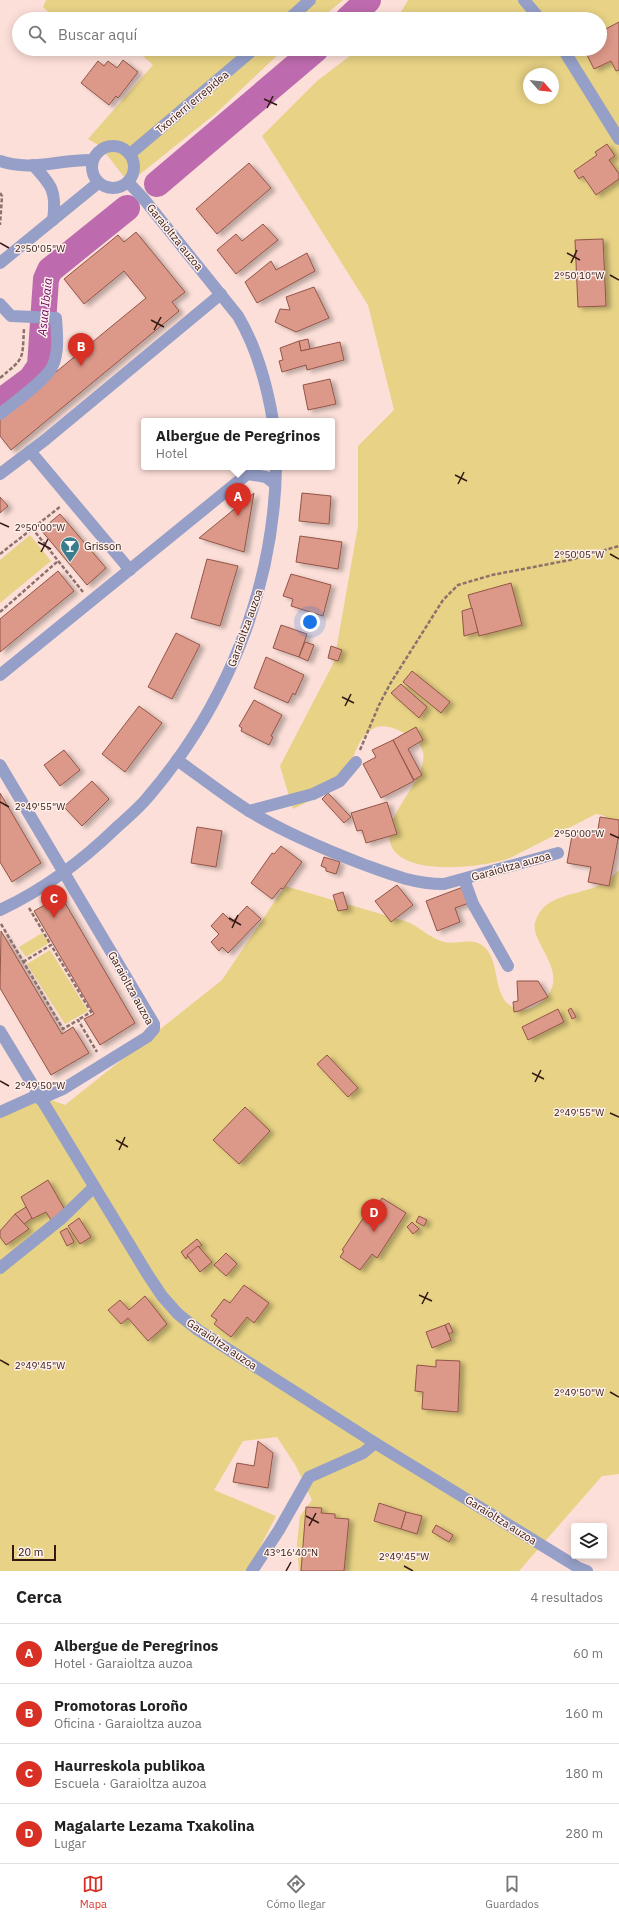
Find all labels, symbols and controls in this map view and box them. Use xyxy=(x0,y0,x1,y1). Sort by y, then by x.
search box xyxy=(12,12,607,56)
icon: search xyxy=(26,23,48,45)
text: Buscar aquí xyxy=(58,25,137,44)
street label: Txorierri errepidea xyxy=(153,67,231,137)
north arrow xyxy=(523,68,559,104)
street label: Garaioltza auzoa xyxy=(144,201,206,273)
text: 2°50'05"W xyxy=(15,242,65,255)
text: 2°50'10"W xyxy=(554,269,604,282)
water label: Asua Ibaia xyxy=(34,277,55,338)
pin: B xyxy=(68,333,94,366)
popup xyxy=(141,418,335,470)
text: Albergue de Peregrinos xyxy=(156,426,320,445)
text: Hotel xyxy=(156,445,187,462)
pin: A xyxy=(225,483,251,516)
text: 2°50'00"W xyxy=(15,521,65,534)
bar icon: Grisson xyxy=(59,535,81,563)
place label: Grisson xyxy=(84,539,122,553)
text: 2°50'05"W xyxy=(554,548,604,561)
street label: Garaioltza auzoa xyxy=(224,587,266,669)
your location xyxy=(300,612,320,632)
text: 2°49'55"W xyxy=(15,800,65,813)
text: 2°50'00"W xyxy=(554,827,604,840)
street label: Garaioltza auzoa xyxy=(470,848,552,884)
pin: C xyxy=(41,885,67,918)
street label: Garaioltza auzoa xyxy=(105,949,157,1027)
text: 2°49'50"W xyxy=(15,1079,65,1092)
text: 2°49'55"W xyxy=(554,1106,604,1119)
pin: D xyxy=(361,1199,387,1232)
street label: Garaioltza auzoa xyxy=(184,1315,260,1373)
text: 2°49'45"W xyxy=(15,1359,65,1372)
text: 2°49'50"W xyxy=(554,1386,604,1399)
street label: Garaioltza auzoa xyxy=(463,1492,540,1548)
map controls xyxy=(571,1523,607,1559)
button: layers xyxy=(571,1523,607,1559)
scale bar xyxy=(12,1543,56,1562)
text: 20 m xyxy=(18,1545,43,1559)
text: 43°16'40"N xyxy=(264,1546,318,1559)
text: 2°49'45"W xyxy=(379,1550,429,1563)
text: Cerca xyxy=(16,1586,62,1608)
text: 4 resultados xyxy=(530,1589,603,1606)
text: Albergue de Peregrinos xyxy=(54,1636,218,1655)
text: A xyxy=(25,1645,33,1662)
text: 60 m xyxy=(573,1645,603,1662)
text: Hotel · Garaioltza auzoa xyxy=(54,1655,193,1672)
text: Promotoras Loroño xyxy=(54,1696,188,1715)
text: B xyxy=(25,1705,33,1722)
text: 160 m xyxy=(565,1705,603,1722)
text: Oficina · Garaioltza auzoa xyxy=(54,1715,202,1732)
text: Haurreskola publikoa xyxy=(54,1756,205,1775)
text: C xyxy=(25,1765,33,1782)
text: 180 m xyxy=(565,1765,603,1782)
text: Escuela · Garaioltza auzoa xyxy=(54,1775,207,1792)
text: Magalarte Lezama Txakolina xyxy=(54,1816,255,1835)
text: D xyxy=(24,1825,34,1842)
text: 280 m xyxy=(565,1825,603,1842)
text: Lugar xyxy=(54,1835,86,1852)
tab: Mapa xyxy=(80,1873,107,1911)
tab: Cómo llegar xyxy=(267,1873,326,1911)
tab: Guardados xyxy=(485,1873,539,1911)

